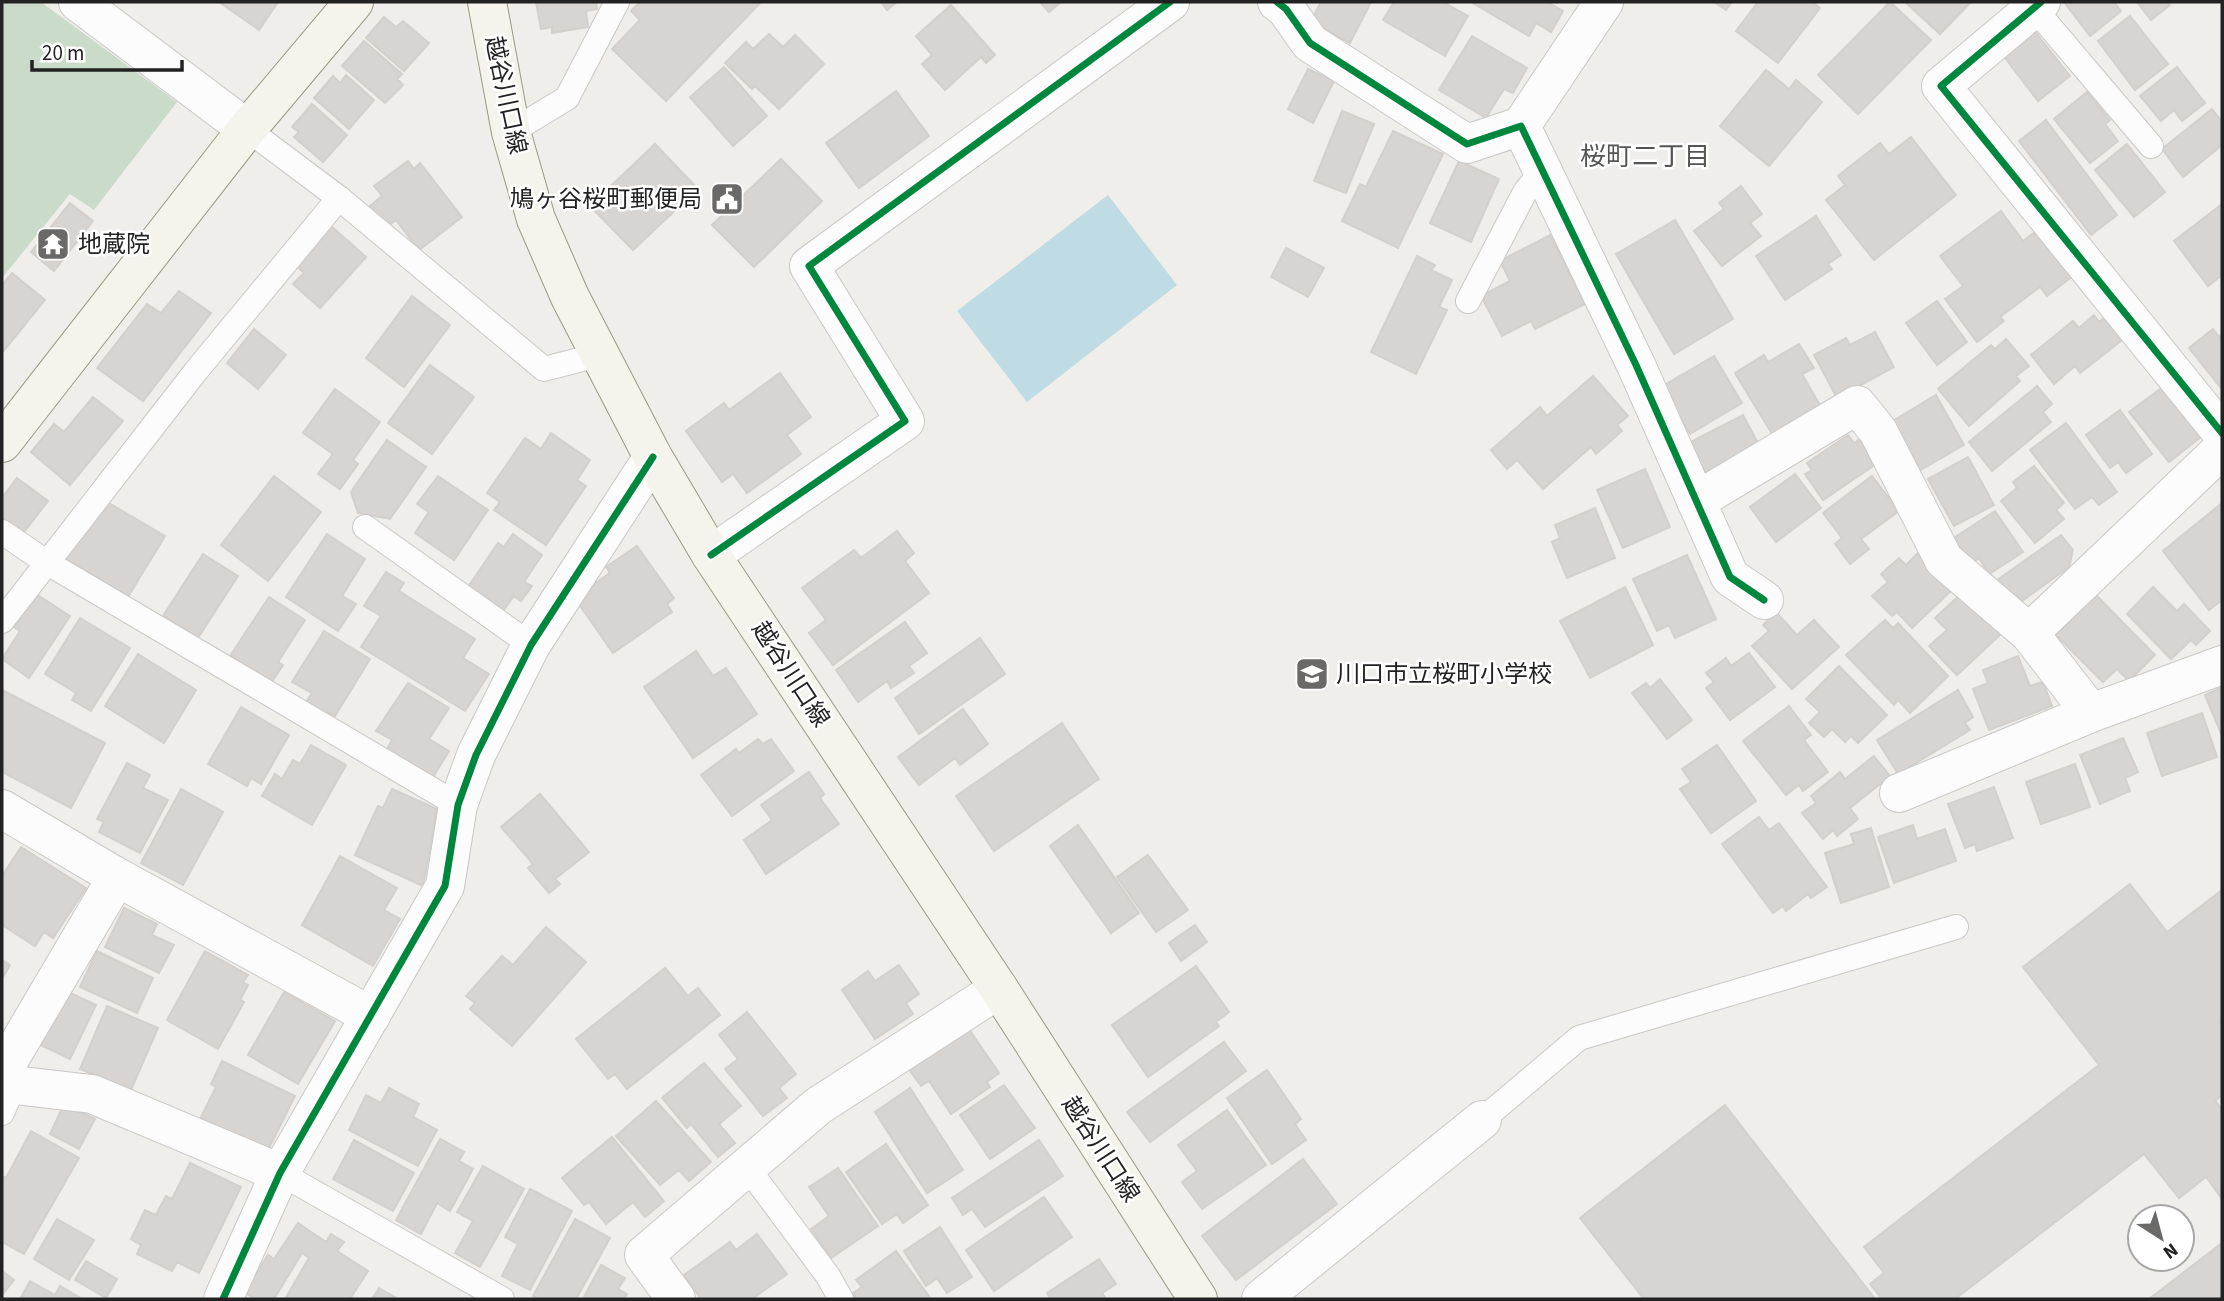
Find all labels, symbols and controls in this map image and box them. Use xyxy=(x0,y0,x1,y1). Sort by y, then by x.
scale bar xyxy=(32,28,182,72)
street label: 越谷川口線 xyxy=(476,33,535,157)
text: 20 m xyxy=(42,38,84,68)
district label: 桜町二丁目 xyxy=(1580,138,1710,175)
public building icon: 鳩ヶ谷桜町郵便局 xyxy=(708,180,746,218)
place label: 鳩ヶ谷桜町郵便局 xyxy=(510,182,702,217)
temple icon: 地蔵院 xyxy=(34,225,72,263)
place label: 地蔵院 xyxy=(78,227,150,262)
street label: 越谷川口線 xyxy=(743,614,838,734)
school or university icon: 川口市立桜町小学校 xyxy=(1293,655,1331,693)
place label: 川口市立桜町小学校 xyxy=(1336,657,1552,692)
street label: 越谷川口線 xyxy=(1053,1089,1148,1209)
north arrow xyxy=(2126,1203,2196,1273)
text: N xyxy=(2157,1236,2183,1265)

